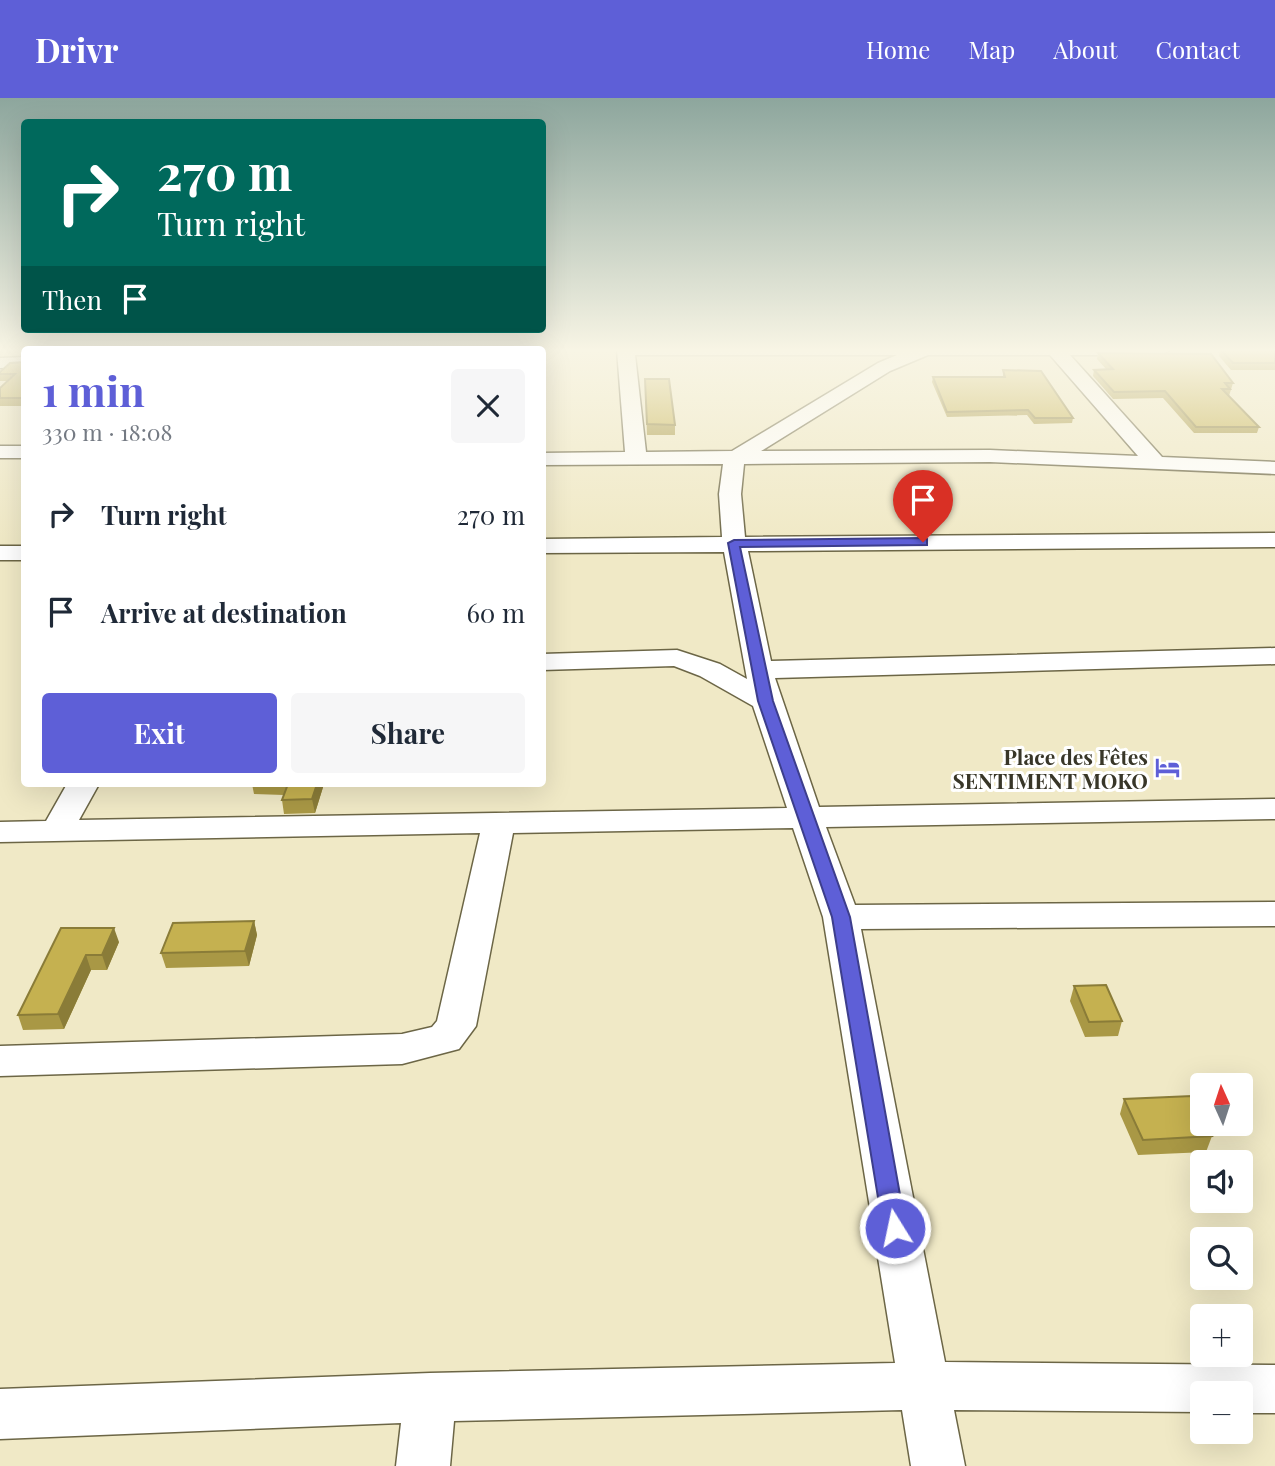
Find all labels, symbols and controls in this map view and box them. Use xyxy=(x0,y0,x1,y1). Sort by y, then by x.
text: Drivr xyxy=(35,27,118,71)
text: Home xyxy=(866,33,930,65)
text: Map xyxy=(968,33,1015,65)
text: About xyxy=(1053,33,1117,65)
text: Contact xyxy=(1155,33,1240,65)
text: 270 m xyxy=(157,138,292,203)
icon: right xyxy=(42,147,133,238)
text: Turn right xyxy=(157,201,305,244)
icon: arrive xyxy=(116,280,154,318)
text: Then xyxy=(42,282,102,317)
text: 1 min xyxy=(42,362,145,418)
button: close xyxy=(451,369,525,443)
text: 330 m · 18:08 xyxy=(42,416,173,447)
pin xyxy=(893,470,953,542)
icon: arrive xyxy=(904,481,942,519)
icon: right xyxy=(42,495,80,533)
text: Turn right xyxy=(101,497,227,532)
text: 270 m xyxy=(457,497,525,532)
icon: arrive xyxy=(42,593,80,631)
text: Arrive at destination xyxy=(101,595,347,630)
text: 60 m xyxy=(466,595,525,630)
button: Exit xyxy=(42,693,277,773)
button: Share xyxy=(291,693,525,773)
place label: Place des Fêtes SENTIMENT MOKO xyxy=(952,742,1148,794)
hotel icon: Place des Fêtes SENTIMENT MOKO xyxy=(1154,754,1182,782)
north arrow xyxy=(1190,1073,1253,1136)
map controls xyxy=(1190,1073,1253,1444)
button: sound xyxy=(1190,1150,1253,1213)
position arrow xyxy=(858,1191,932,1265)
button: search xyxy=(1190,1227,1253,1290)
button: + xyxy=(1190,1304,1253,1367)
button: − xyxy=(1190,1381,1253,1444)

